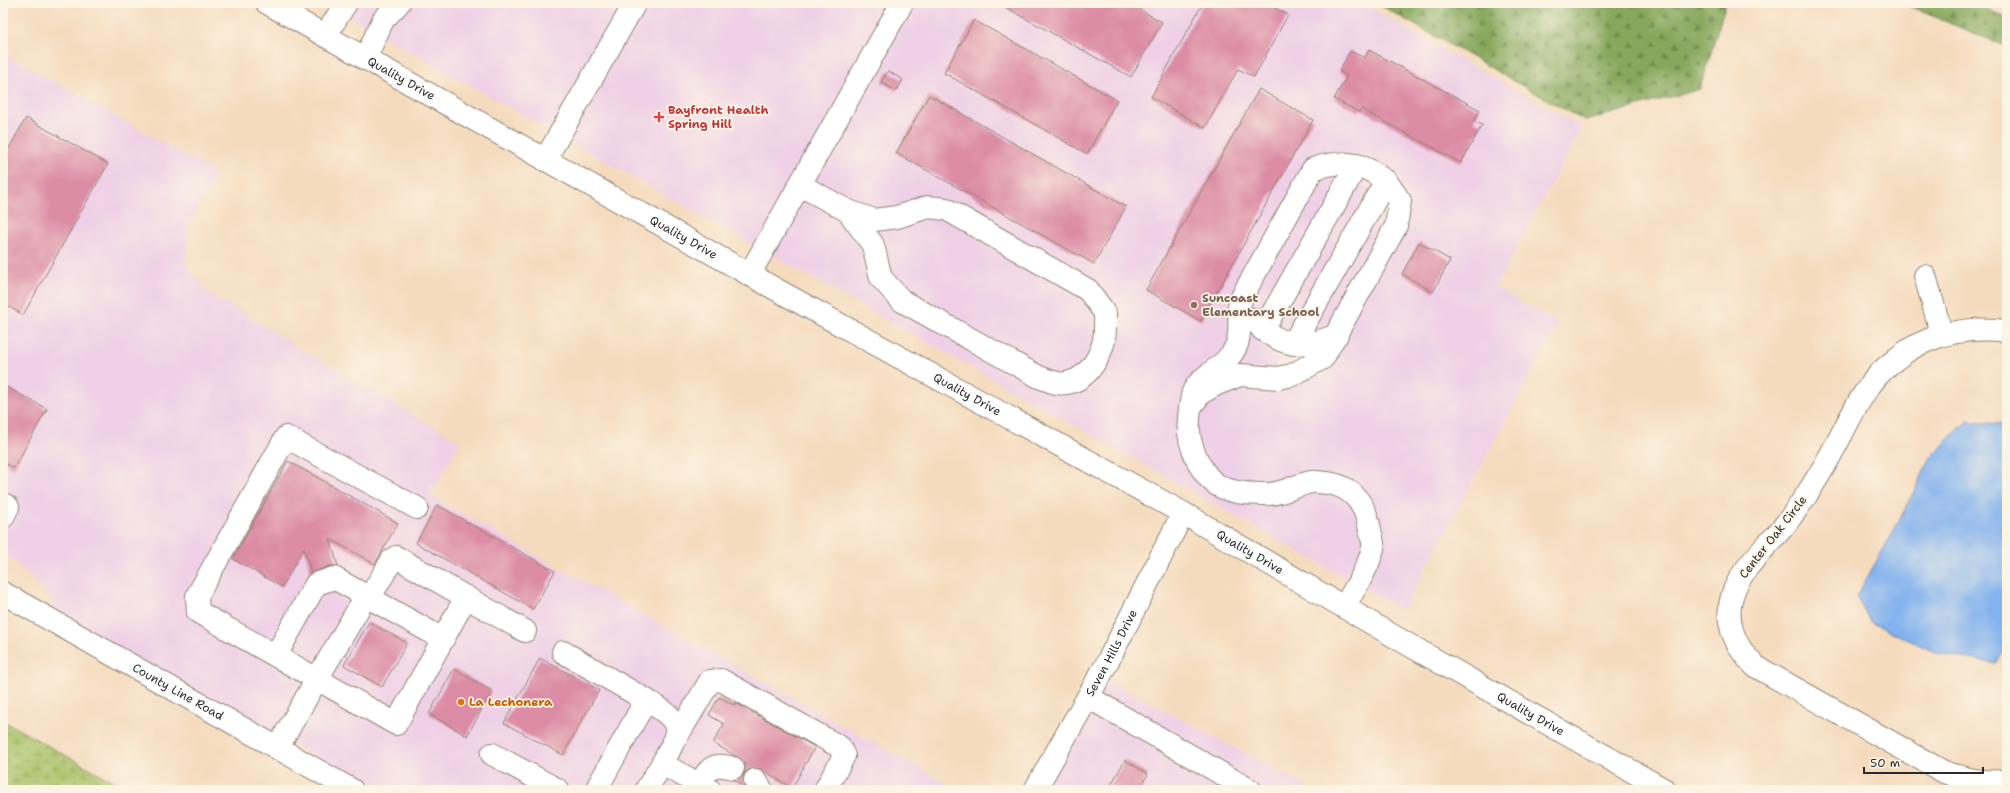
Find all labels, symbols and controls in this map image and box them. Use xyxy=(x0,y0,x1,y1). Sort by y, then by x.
street label: Quality Drive xyxy=(365,53,438,104)
place label: Bayfront Health Spring Hill xyxy=(668,102,769,132)
marker: Bayfront Health Spring Hill xyxy=(653,111,665,123)
street label: Quality Drive xyxy=(647,212,721,263)
place label: Suncoast Elementary School xyxy=(1202,290,1319,320)
marker: Suncoast Elementary School xyxy=(1189,300,1199,310)
street label: Quality Drive xyxy=(930,369,1004,420)
street label: Center Oak Circle xyxy=(1736,492,1810,582)
street label: Quality Drive xyxy=(1213,526,1287,578)
street label: Seven Hills Drive xyxy=(1082,606,1141,699)
street label: County Line Road xyxy=(130,660,227,724)
street label: Quality Drive xyxy=(1494,688,1568,740)
place label: La Lechonera xyxy=(469,694,553,710)
marker: La Lechonera xyxy=(456,697,466,707)
scale bar xyxy=(1864,749,1983,775)
text: 50 m xyxy=(1870,755,1900,771)

